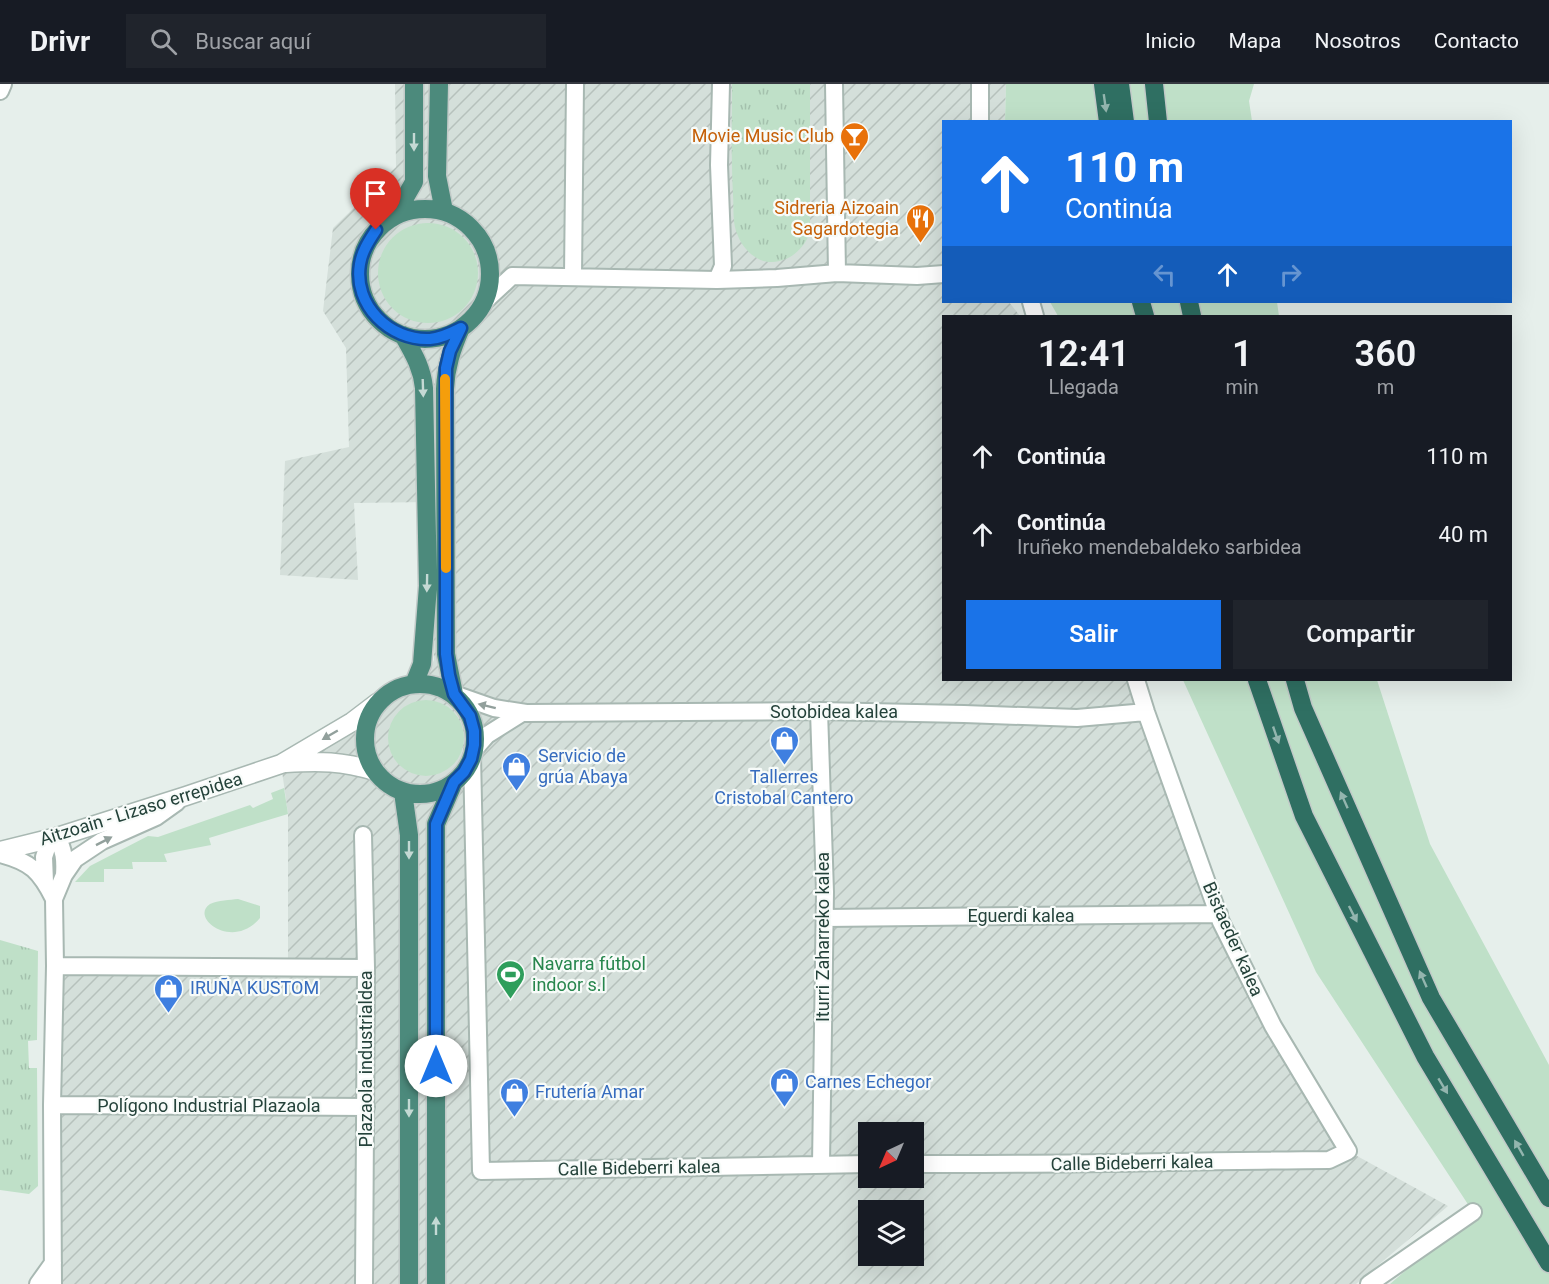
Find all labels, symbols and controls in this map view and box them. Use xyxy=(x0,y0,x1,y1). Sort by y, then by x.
search box xyxy=(126,14,546,68)
text: Drivr xyxy=(30,25,90,58)
icon: search xyxy=(147,25,180,58)
text: Buscar aquí xyxy=(195,29,311,54)
text: Inicio xyxy=(1145,29,1195,53)
text: Mapa xyxy=(1228,29,1281,53)
text: Nosotros xyxy=(1314,29,1401,53)
text: Contacto xyxy=(1434,29,1519,53)
one-way arrow xyxy=(1101,93,1110,112)
bar icon: Movie Music Club xyxy=(839,120,871,162)
place label: Movie Music Club xyxy=(692,125,834,146)
one-way arrow xyxy=(409,133,419,152)
text: 110 m xyxy=(1065,143,1184,192)
icon: ahead xyxy=(966,144,1044,222)
pin xyxy=(350,168,401,230)
icon: arrive xyxy=(359,177,392,210)
text: Continúa xyxy=(1065,193,1173,225)
place label: Sidreria Aizoain Sagardotegia xyxy=(774,197,899,239)
restaurant icon: Sidreria Aizoain Sagardotegia xyxy=(904,202,936,244)
icon: left xyxy=(1148,258,1181,291)
icon: ahead xyxy=(1211,258,1244,291)
icon: right xyxy=(1274,258,1307,291)
text: 12:41 xyxy=(1038,333,1130,375)
text: 1 xyxy=(1232,333,1252,375)
text: 360 xyxy=(1355,333,1416,375)
text: Llegada xyxy=(1048,375,1119,399)
text: min xyxy=(1225,375,1259,399)
text: m xyxy=(1377,375,1394,399)
one-way arrow xyxy=(419,379,428,398)
icon: ahead xyxy=(966,440,999,473)
text: Continúa xyxy=(1017,444,1106,469)
text: 110 m xyxy=(1426,444,1488,469)
text: Continúa xyxy=(1017,510,1106,535)
icon: ahead xyxy=(966,518,999,551)
text: 40 m xyxy=(1439,522,1488,547)
text: Iruñeko mendebaldeko sarbidea xyxy=(1017,535,1302,559)
one-way arrow xyxy=(422,574,432,593)
button: Salir xyxy=(966,600,1221,669)
button: Compartir xyxy=(1233,600,1488,669)
one-way arrow xyxy=(478,701,497,711)
street label: Sotobidea kalea xyxy=(770,701,898,722)
shop icon: Tallerres Cristobal Cantero xyxy=(768,724,800,766)
one-way arrow xyxy=(1272,726,1281,744)
one-way arrow xyxy=(322,729,338,740)
place label: Servicio de grúa Abaya xyxy=(538,745,628,787)
shop icon: Servicio de grúa Abaya xyxy=(501,750,533,792)
place label: Tallerres Cristobal Cantero xyxy=(714,766,854,808)
street label: Aitzoain - Lizaso errepidea xyxy=(37,768,245,849)
one-way arrow xyxy=(1339,791,1349,809)
one-way arrow xyxy=(96,836,113,846)
one-way arrow xyxy=(404,840,414,859)
street label: Iturri Zaharreko kalea xyxy=(812,852,833,1022)
street label: Bistaeder kalea xyxy=(1199,878,1268,999)
street label: Eguerdi kalea xyxy=(967,905,1075,926)
one-way arrow xyxy=(1348,905,1358,922)
place label: Navarra fútbol indoor s.l xyxy=(532,953,646,995)
sports icon: Navarra fútbol indoor s.l xyxy=(495,958,527,1000)
one-way arrow xyxy=(1418,970,1427,987)
street label: Plazaola industrialdea xyxy=(355,971,376,1147)
shop icon: IRUÑA KUSTOM xyxy=(153,972,185,1014)
place label: IRUÑA KUSTOM xyxy=(190,977,319,998)
position arrow xyxy=(404,1034,468,1098)
shop icon: Carnes Echegor xyxy=(768,1066,800,1108)
place label: Carnes Echegor xyxy=(805,1071,931,1092)
shop icon: Frutería Amar xyxy=(498,1076,530,1118)
one-way arrow xyxy=(1438,1078,1449,1094)
place label: Frutería Amar xyxy=(535,1081,644,1102)
street label: Polígono Industrial Plazaola xyxy=(97,1095,321,1116)
one-way arrow xyxy=(404,1098,414,1117)
north arrow xyxy=(858,1122,924,1188)
map controls xyxy=(858,1122,924,1266)
one-way arrow xyxy=(1514,1140,1525,1156)
street label: Calle Bideberri kalea xyxy=(1050,1151,1214,1174)
street label: Calle Bideberri kalea xyxy=(557,1156,721,1179)
button: layers xyxy=(858,1200,924,1266)
one-way arrow xyxy=(431,1216,441,1235)

